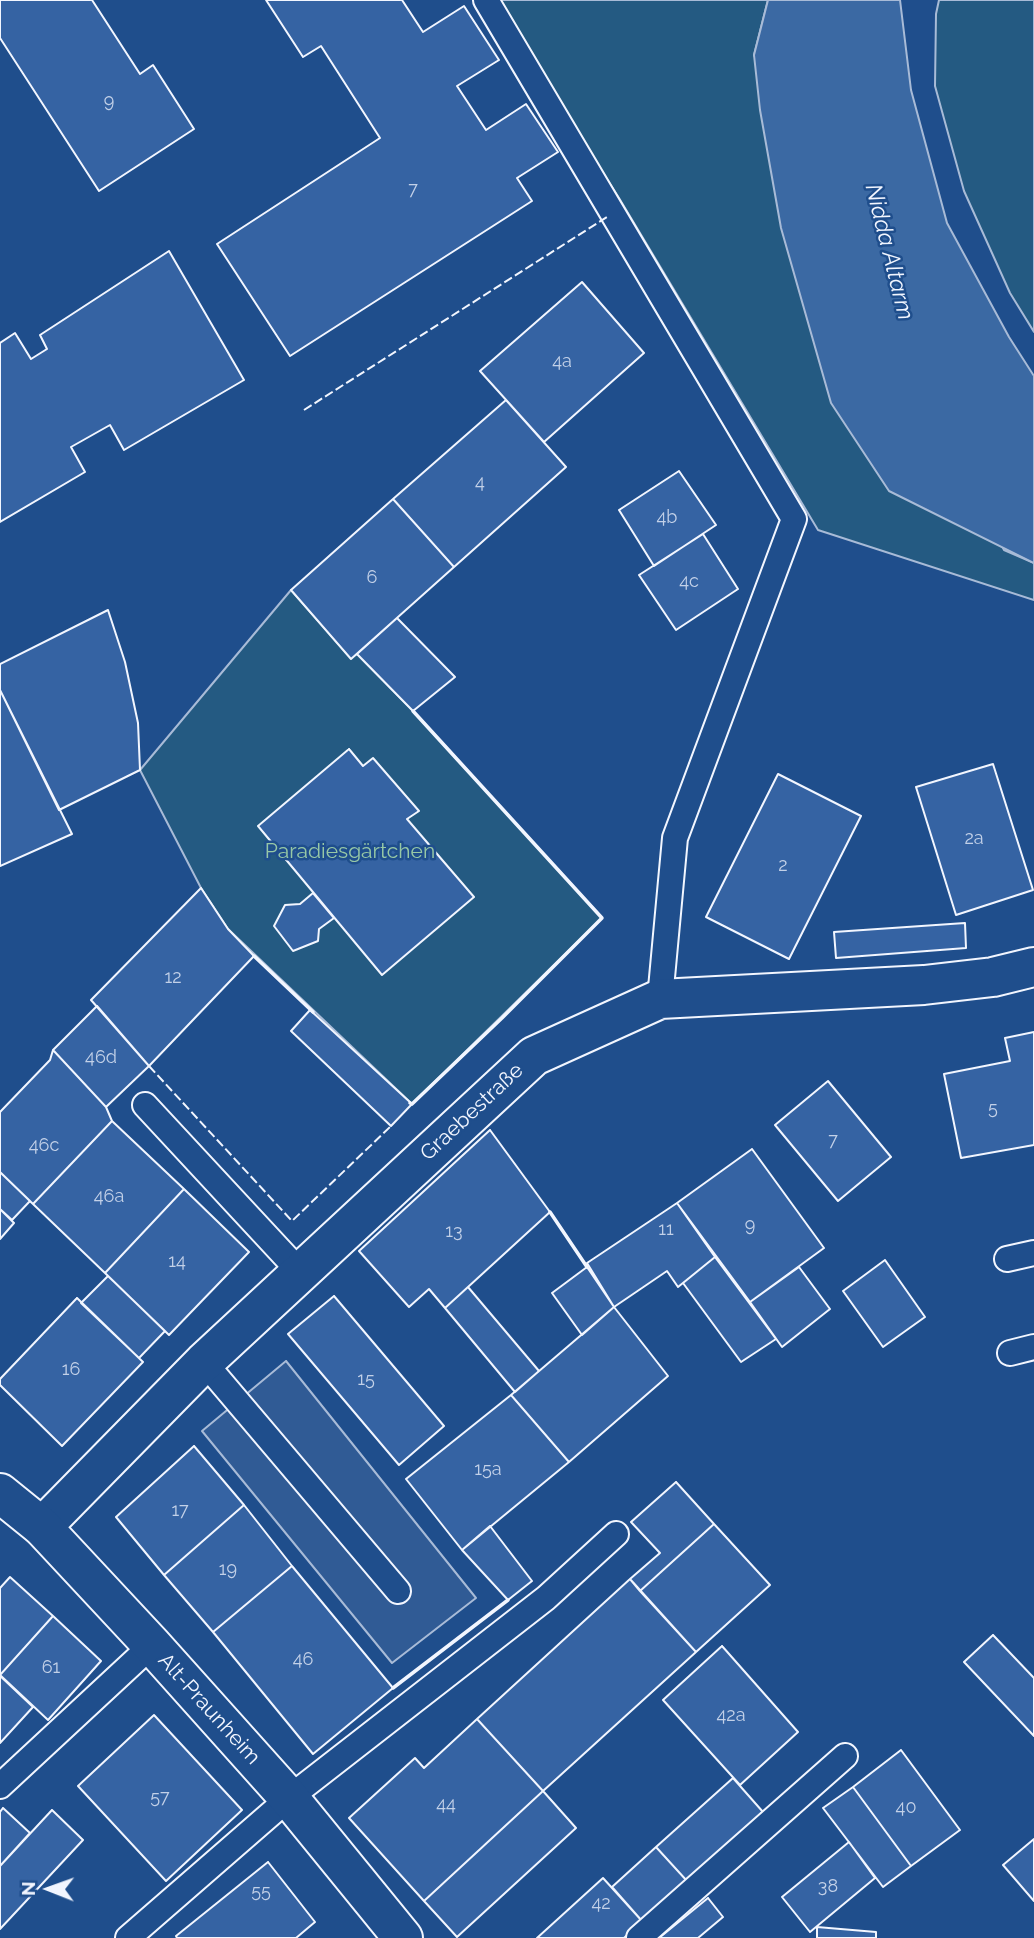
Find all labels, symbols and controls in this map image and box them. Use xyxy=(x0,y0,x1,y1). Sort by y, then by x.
house number: 9 xyxy=(104,91,114,113)
house number: 7 xyxy=(408,179,418,201)
water label: Nidda Altarm xyxy=(859,181,919,323)
house number: 4a xyxy=(552,351,572,373)
house number: 4 xyxy=(475,472,485,494)
house number: 4b xyxy=(657,507,677,529)
house number: 6 xyxy=(367,567,377,589)
house number: 4c xyxy=(679,571,699,593)
house number: 2a xyxy=(964,828,984,850)
park label: Paradiesgärtchen xyxy=(265,839,435,865)
house number: 2 xyxy=(778,855,788,877)
house number: 12 xyxy=(164,967,182,989)
house number: 46d xyxy=(85,1047,117,1069)
street label: Graebestraße xyxy=(415,1058,529,1166)
house number: 5 xyxy=(988,1098,998,1120)
house number: 7 xyxy=(828,1130,838,1152)
house number: 46c xyxy=(29,1135,59,1157)
house number: 46a xyxy=(94,1186,124,1208)
house number: 9 xyxy=(745,1215,755,1237)
house number: 11 xyxy=(658,1219,674,1241)
house number: 13 xyxy=(445,1221,463,1243)
house number: 14 xyxy=(168,1251,186,1273)
house number: 16 xyxy=(62,1359,80,1381)
house number: 15 xyxy=(357,1369,375,1391)
house number: 15a xyxy=(474,1459,502,1481)
house number: 17 xyxy=(171,1500,189,1522)
house number: 19 xyxy=(219,1559,237,1581)
street label: Alt-Praunheim xyxy=(153,1648,265,1770)
house number: 46 xyxy=(293,1649,313,1671)
house number: 61 xyxy=(42,1657,60,1679)
house number: 42a xyxy=(716,1705,746,1727)
house number: 57 xyxy=(150,1787,170,1809)
house number: 44 xyxy=(436,1794,456,1816)
house number: 40 xyxy=(896,1797,916,1819)
north arrow xyxy=(14,1854,84,1924)
house number: 38 xyxy=(818,1876,838,1898)
text: N xyxy=(17,1881,39,1896)
house number: 55 xyxy=(251,1881,271,1903)
house number: 42 xyxy=(591,1893,611,1915)

